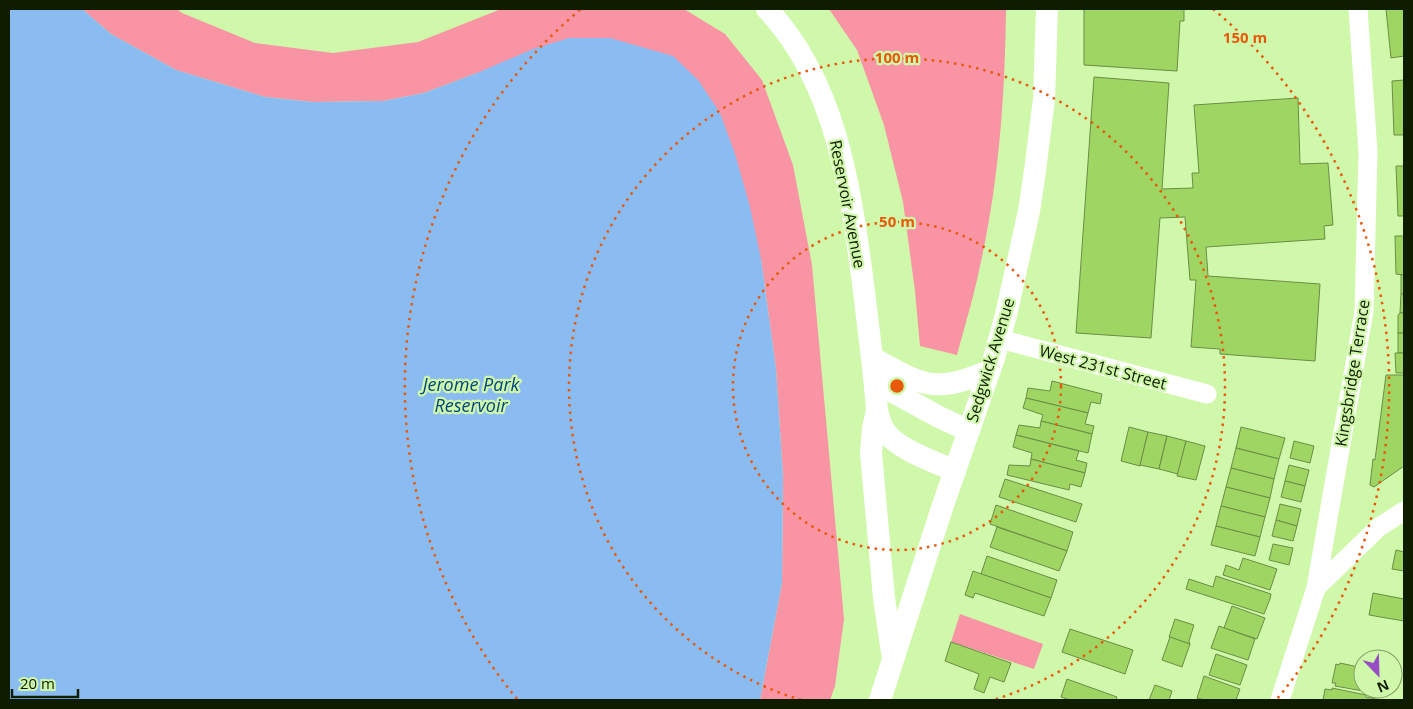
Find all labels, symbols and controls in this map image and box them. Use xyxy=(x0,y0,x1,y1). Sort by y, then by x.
text: 150 m xyxy=(1223,27,1267,47)
text: 100 m xyxy=(875,47,919,67)
street label: Reservoir Avenue xyxy=(825,138,871,270)
text: 50 m xyxy=(879,211,915,231)
street label: Sedgwick Avenue xyxy=(961,295,1019,425)
street label: Kingsbridge Terrace xyxy=(1330,298,1374,448)
street label: West 231st Street xyxy=(1037,339,1169,395)
water label: Jerome Park Reservoir xyxy=(420,372,521,417)
centre of rings xyxy=(888,377,906,395)
north arrow xyxy=(1353,649,1403,699)
scale bar xyxy=(12,666,79,698)
text: 20 m xyxy=(20,673,55,693)
text: N xyxy=(1374,675,1392,697)

